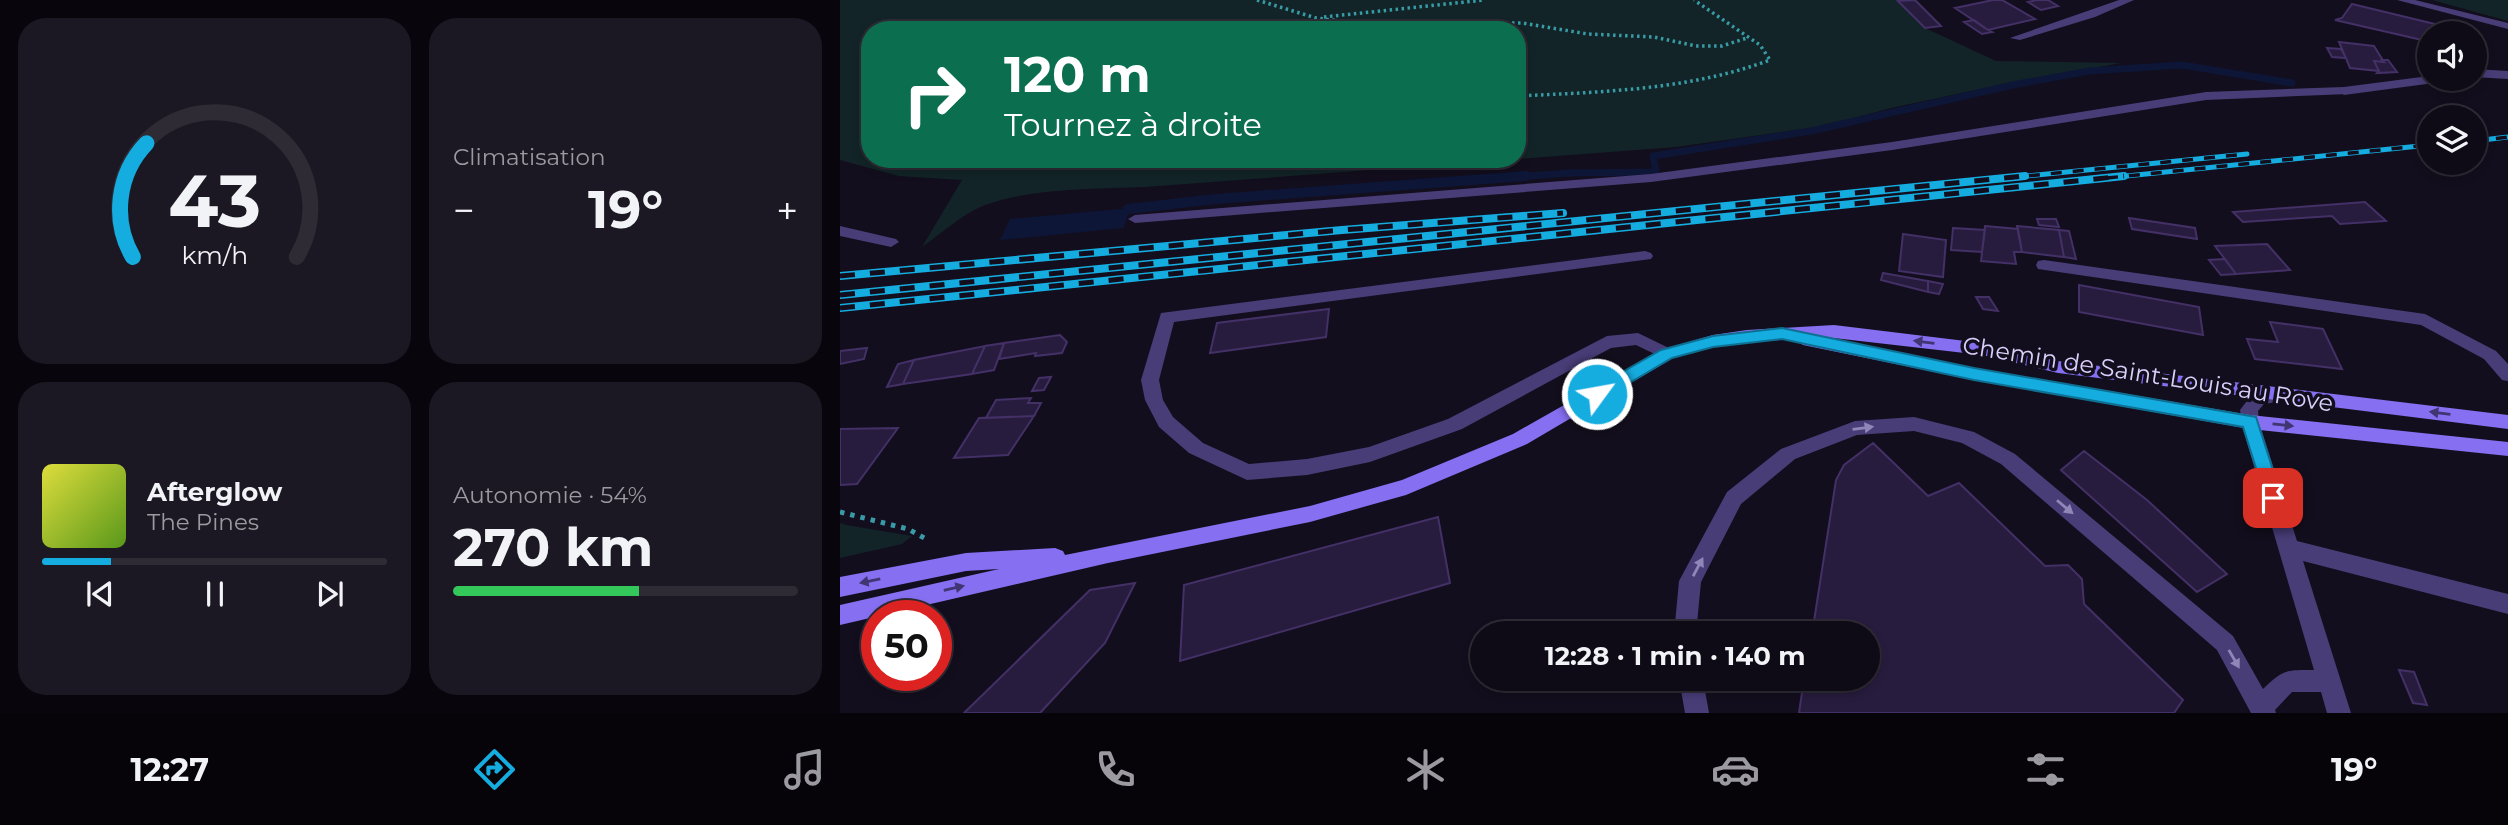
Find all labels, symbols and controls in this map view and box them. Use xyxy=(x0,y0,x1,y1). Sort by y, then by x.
map controls xyxy=(2417,21,2487,175)
button: sound xyxy=(2417,21,2487,91)
text: 120 m xyxy=(1004,45,1151,104)
icon: right xyxy=(889,49,980,140)
text: Tournez à droite xyxy=(1004,105,1262,144)
button: layers xyxy=(2417,105,2487,175)
text: Climatisation xyxy=(453,143,605,171)
text: 43 xyxy=(168,157,261,245)
text: 19° xyxy=(588,178,663,241)
text: − xyxy=(453,187,475,234)
text: + xyxy=(776,187,798,234)
text: km/h xyxy=(181,240,248,270)
street label: Chemin de Saint-Louis au Rove xyxy=(1961,330,2335,418)
one-way arrow xyxy=(1913,336,1935,347)
position arrow xyxy=(1560,357,1634,431)
one-way arrow xyxy=(2429,408,2451,419)
one-way arrow xyxy=(2272,420,2294,431)
one-way arrow xyxy=(1852,422,1874,433)
pin xyxy=(2243,468,2303,528)
text: Afterglow xyxy=(147,476,282,508)
icon: arrive xyxy=(2254,479,2292,517)
text: Autonomie · 54% xyxy=(453,481,647,509)
one-way arrow xyxy=(2057,499,2074,514)
text: The Pines xyxy=(147,508,259,536)
text: 270 km xyxy=(453,516,653,579)
one-way arrow xyxy=(1691,557,1703,577)
icon: previous xyxy=(81,575,119,613)
icon: pause xyxy=(196,575,234,613)
icon: next xyxy=(311,575,349,613)
one-way arrow xyxy=(859,576,881,587)
one-way arrow xyxy=(943,583,965,594)
speed limit sign: 50 xyxy=(861,600,952,691)
text: 12:28 · 1 min · 140 m xyxy=(1545,640,1806,672)
one-way arrow xyxy=(2228,649,2240,668)
icon: directions xyxy=(470,745,519,794)
icon: music xyxy=(780,745,829,794)
icon: phone xyxy=(1091,745,1140,794)
icon: climate xyxy=(1401,745,1450,794)
icon: car xyxy=(1711,745,1760,794)
icon: filters xyxy=(2021,745,2070,794)
text: 12:27 xyxy=(131,750,209,789)
text: 19° xyxy=(2331,750,2377,789)

